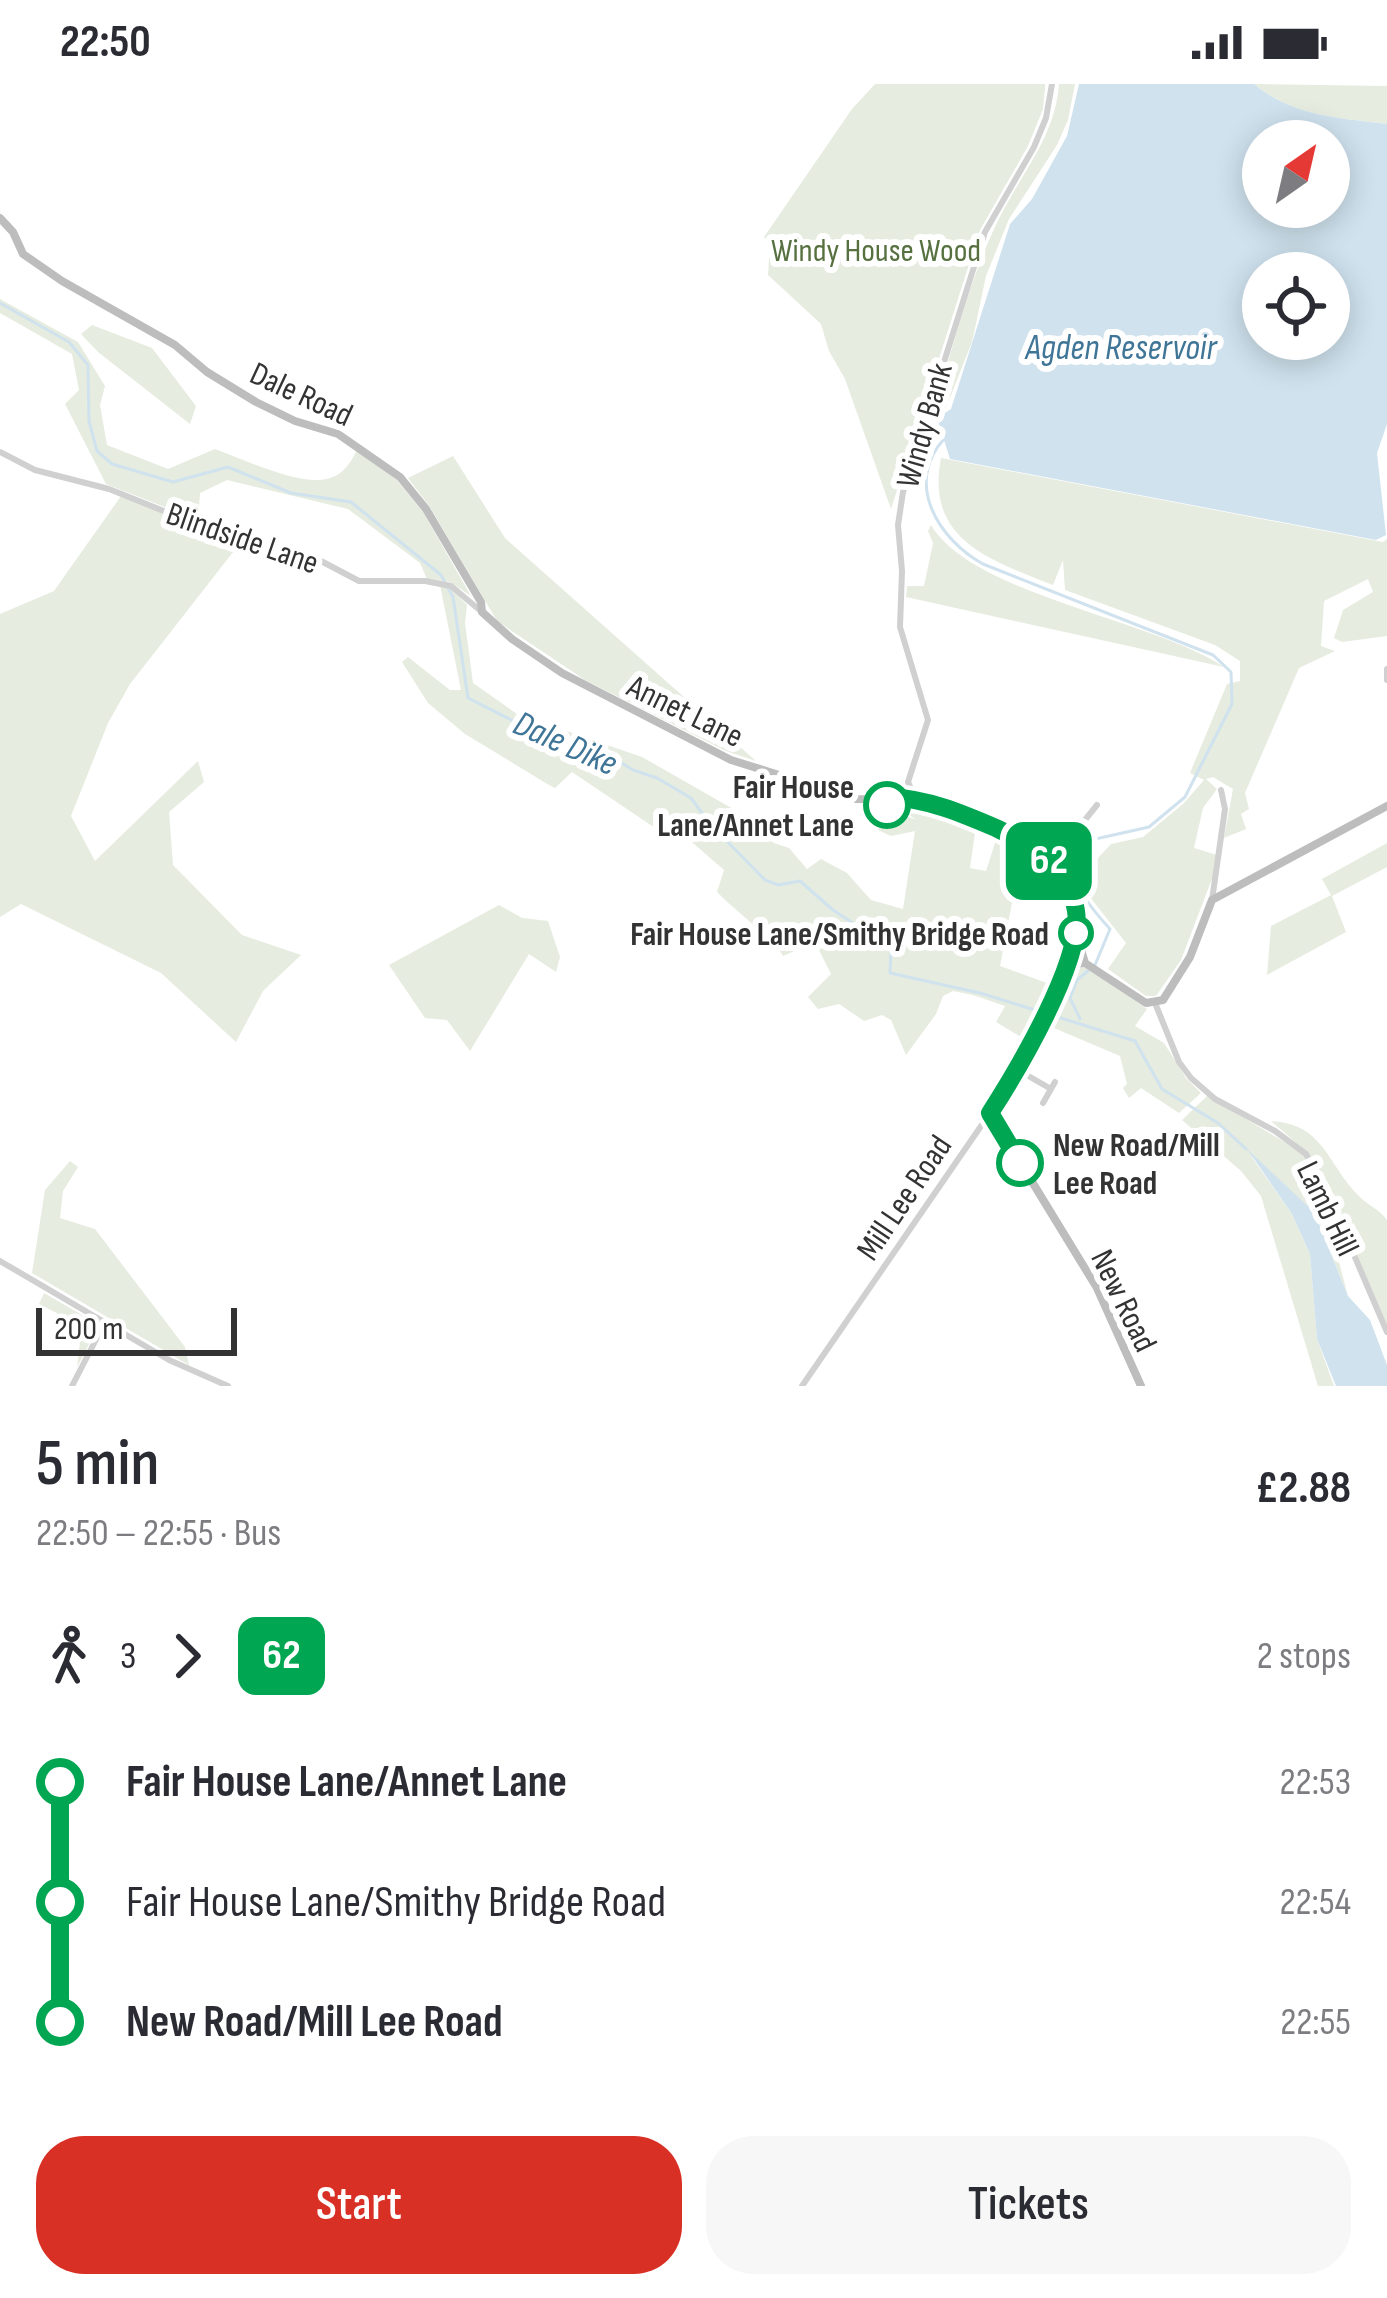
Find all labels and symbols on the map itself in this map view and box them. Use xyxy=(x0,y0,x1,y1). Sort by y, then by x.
north arrow xyxy=(1242,120,1350,228)
park label: Windy House Wood xyxy=(771,231,981,271)
water label: Agden Reservoir xyxy=(1023,327,1218,370)
street label: Dale Road xyxy=(244,354,359,436)
street label: Windy Bank xyxy=(888,358,962,492)
street label: Blindside Lane xyxy=(161,494,324,584)
street label: Annet Lane xyxy=(620,666,750,757)
water label: Dale Dike xyxy=(506,702,624,786)
place label: Fair House Lane/Annet Lane xyxy=(657,768,854,846)
marker: Fair House Lane/Annet Lane xyxy=(865,783,909,827)
line badge: 62 xyxy=(995,822,1103,900)
place label: Fair House Lane/Smithy Bridge Road xyxy=(630,915,1049,955)
marker: Fair House Lane/Smithy Bridge Road xyxy=(1060,917,1092,949)
place label: New Road/Mill Lee Road xyxy=(1053,1126,1220,1204)
street label: Mill Lee Road xyxy=(848,1128,961,1268)
marker: New Road/Mill Lee Road xyxy=(998,1141,1042,1185)
street label: Lamb Hill xyxy=(1287,1155,1367,1263)
street label: New Road xyxy=(1081,1243,1165,1359)
scale bar xyxy=(36,1302,237,1355)

